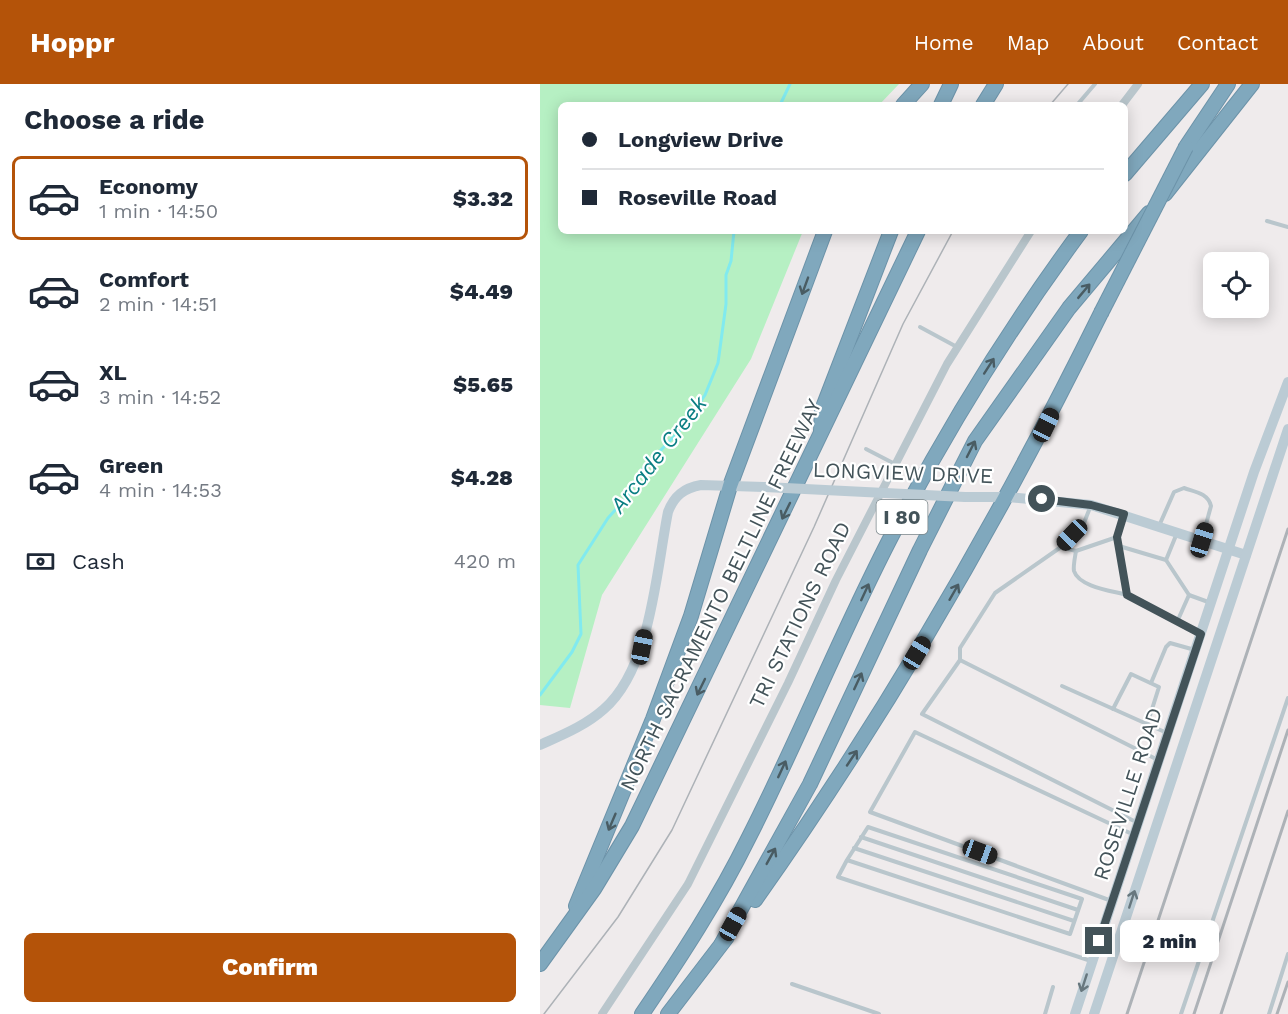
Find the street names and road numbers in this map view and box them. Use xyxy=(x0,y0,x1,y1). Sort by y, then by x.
street label: NORTH SACRAMENTO BELTLINE FREEWAY xyxy=(615,395,827,795)
street label: LONGVIEW DRIVE xyxy=(812,457,994,488)
road number: I 80 xyxy=(876,500,928,534)
street label: TRI STATIONS ROAD xyxy=(744,517,856,712)
street label: ROSEVILLE ROAD xyxy=(1088,704,1167,883)

